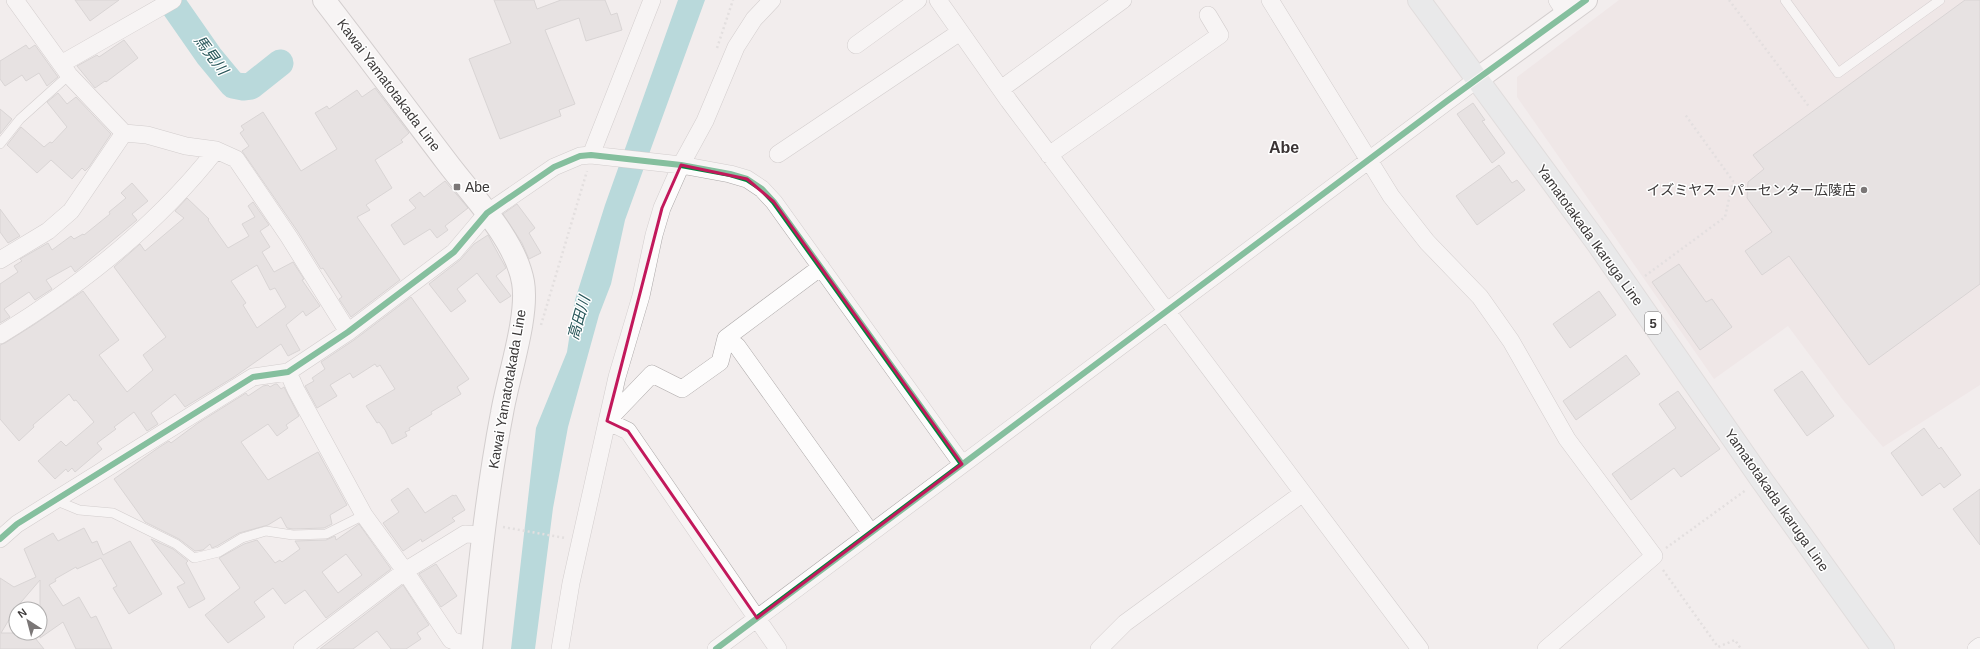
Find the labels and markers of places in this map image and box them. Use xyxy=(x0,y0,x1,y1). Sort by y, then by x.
place label: Abe xyxy=(465,179,490,195)
marker: Abe xyxy=(452,182,462,192)
place label: イズミヤスーパーセンター広陵店 xyxy=(1647,182,1856,198)
marker: イズミヤスーパーセンター広陵店 xyxy=(1859,185,1869,195)

